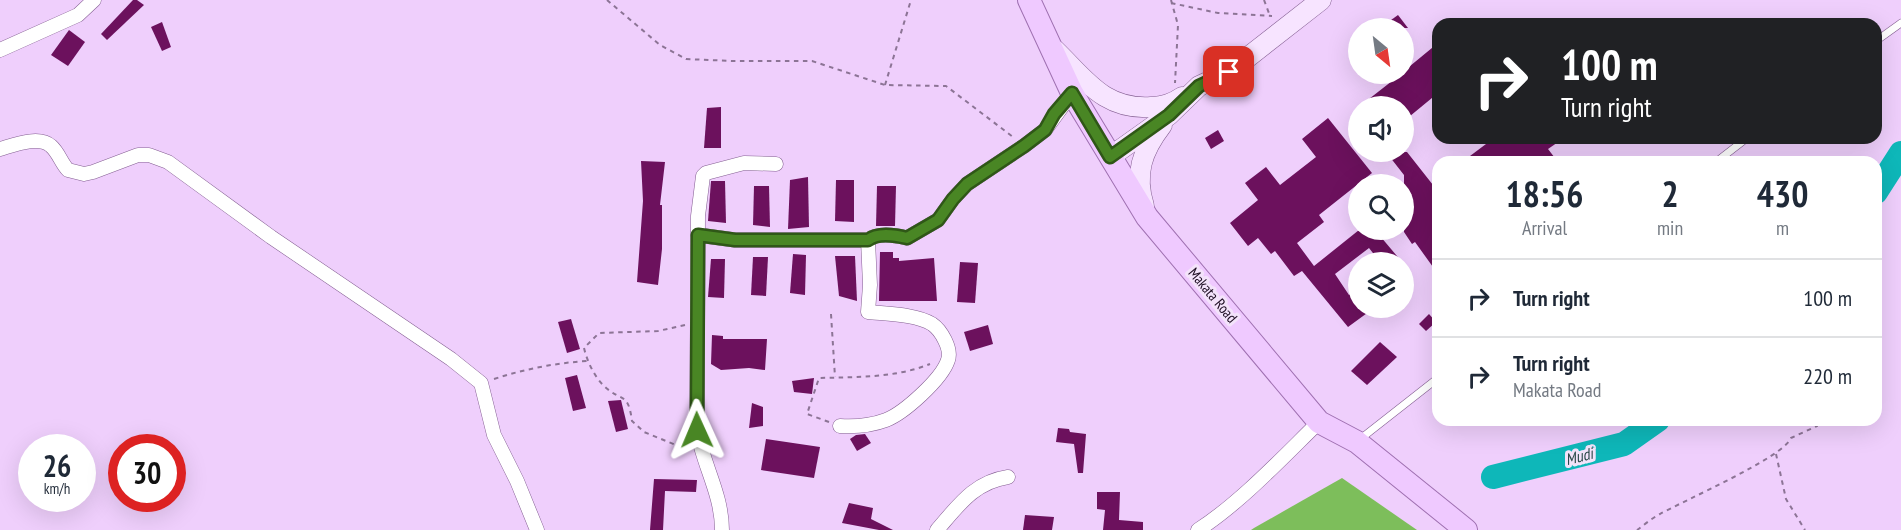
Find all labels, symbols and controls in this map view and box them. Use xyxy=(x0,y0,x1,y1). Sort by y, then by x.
north arrow xyxy=(1348,18,1414,84)
map controls xyxy=(1348,18,1414,318)
text: 100 m xyxy=(1561,37,1658,92)
icon: right xyxy=(1462,42,1540,120)
pin xyxy=(1203,46,1254,97)
icon: arrive xyxy=(1212,55,1245,88)
text: Turn right xyxy=(1561,90,1652,124)
button: sound xyxy=(1348,96,1414,162)
text: 18:56 xyxy=(1506,170,1583,217)
text: 2 xyxy=(1661,170,1679,217)
text: 430 xyxy=(1757,170,1808,217)
button: search xyxy=(1348,174,1414,240)
text: Arrival xyxy=(1522,215,1567,241)
text: min xyxy=(1657,215,1683,241)
text: m xyxy=(1776,215,1789,241)
button: layers xyxy=(1348,252,1414,318)
street label: Makata Road xyxy=(1184,264,1242,326)
icon: right xyxy=(1462,282,1495,315)
text: Turn right xyxy=(1513,284,1590,312)
text: 100 m xyxy=(1803,284,1852,312)
text: Turn right xyxy=(1513,349,1590,377)
icon: right xyxy=(1462,360,1495,393)
text: 220 m xyxy=(1803,362,1852,390)
text: Makata Road xyxy=(1513,377,1601,403)
position arrow xyxy=(665,398,729,462)
speed limit sign: 30 xyxy=(108,434,186,512)
water label: Mudi xyxy=(1563,442,1597,469)
text: 26 xyxy=(43,446,71,485)
text: km/h xyxy=(44,479,70,498)

